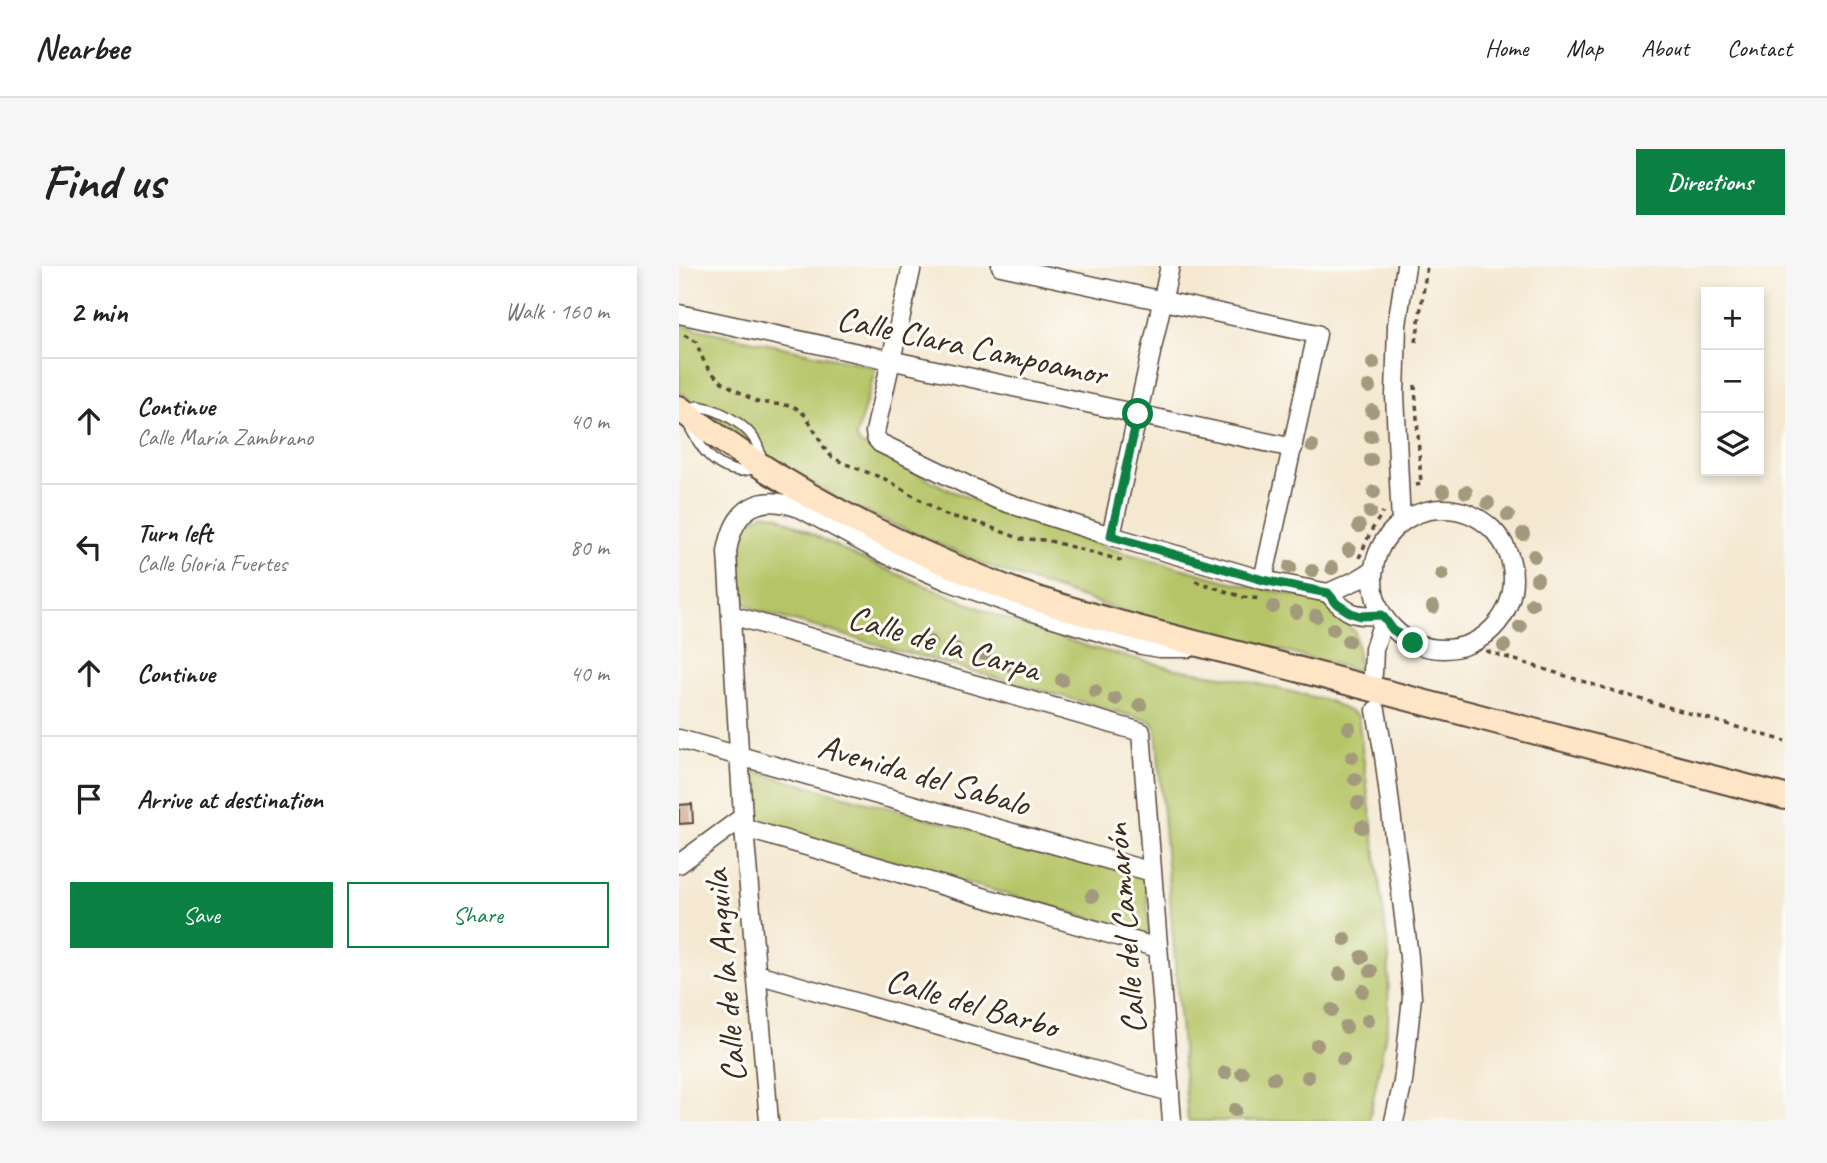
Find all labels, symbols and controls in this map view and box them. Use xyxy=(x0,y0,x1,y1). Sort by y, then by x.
text: Nearbee xyxy=(35,27,129,69)
text: Home xyxy=(1485,33,1528,63)
text: Map xyxy=(1566,33,1603,63)
text: About xyxy=(1641,33,1689,63)
text: Contact xyxy=(1727,33,1792,63)
button: Directions xyxy=(1636,149,1785,215)
text: Find us xyxy=(42,151,164,213)
map controls xyxy=(1701,287,1764,476)
button: + xyxy=(1701,287,1764,350)
text: 2 min xyxy=(70,293,127,331)
street label: Calle Clara Campoamor xyxy=(833,295,1113,397)
text: Walk · 160 m xyxy=(505,297,609,326)
button: − xyxy=(1701,350,1764,413)
text: Continue xyxy=(137,390,215,423)
route start xyxy=(1122,398,1153,429)
icon: ahead xyxy=(70,402,108,440)
text: 40 m xyxy=(570,407,609,436)
button: layers xyxy=(1701,413,1764,476)
text: Calle María Zambrano xyxy=(137,423,313,452)
text: Turn left xyxy=(137,516,212,549)
icon: left xyxy=(70,528,108,566)
text: 80 m xyxy=(570,533,609,562)
text: Calle Gloria Fuertes xyxy=(137,549,287,578)
street label: Calle de la Carpa xyxy=(843,594,1048,693)
route end xyxy=(1397,627,1428,658)
icon: ahead xyxy=(70,654,108,692)
text: Continue xyxy=(137,657,215,690)
text: 40 m xyxy=(570,659,609,688)
street label: Avenida del Sabalo xyxy=(813,723,1036,827)
icon: arrive xyxy=(70,780,108,818)
text: Arrive at destination xyxy=(137,783,323,816)
street label: Calle del Camarón xyxy=(1093,821,1157,1036)
street label: Calle de la Anguila xyxy=(693,865,757,1084)
button: Save xyxy=(70,882,333,948)
button: Share xyxy=(347,882,609,948)
street label: Calle del Barbo xyxy=(881,957,1067,1050)

